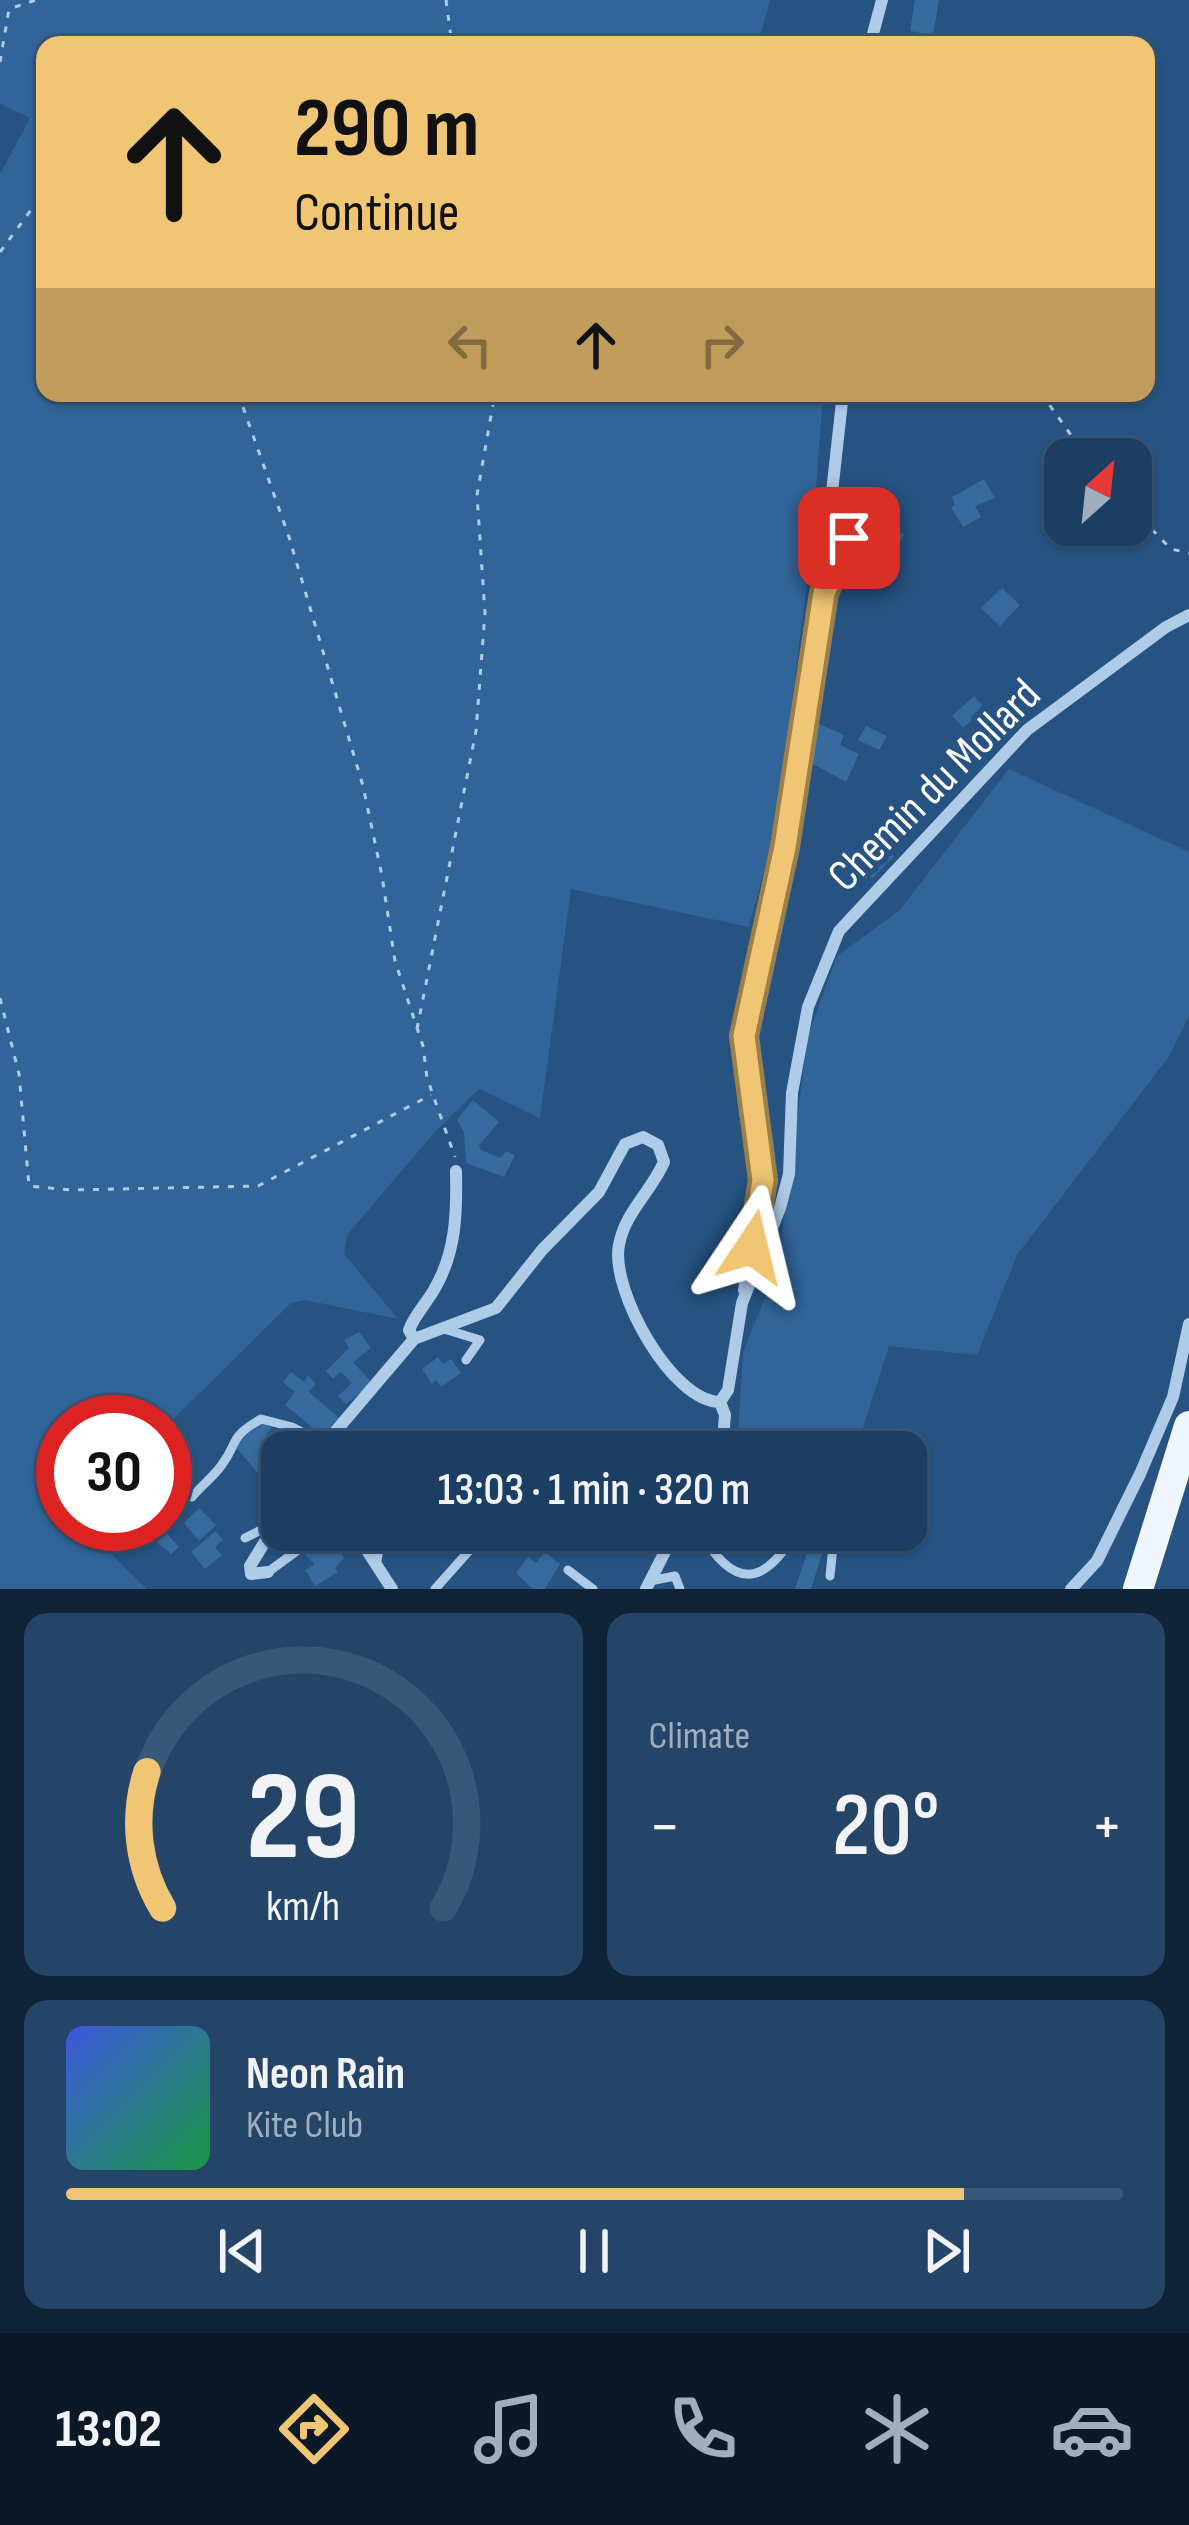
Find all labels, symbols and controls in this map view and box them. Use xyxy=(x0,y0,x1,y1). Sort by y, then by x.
text: 290 m xyxy=(294,79,479,180)
icon: ahead xyxy=(96,84,252,240)
text: Continue xyxy=(294,181,460,246)
icon: left xyxy=(437,312,503,378)
icon: ahead xyxy=(563,312,629,378)
icon: right xyxy=(689,312,755,378)
north arrow xyxy=(1044,438,1152,546)
map controls xyxy=(1044,438,1152,546)
pin xyxy=(798,487,900,589)
icon: arrive xyxy=(816,505,882,571)
street label: Chemin du Mollard xyxy=(817,668,1053,904)
position arrow xyxy=(689,1184,815,1310)
speed limit sign: 30 xyxy=(36,1395,192,1551)
text: 13:03 · 1 min · 320 m xyxy=(438,1463,750,1518)
text: Climate xyxy=(649,1713,750,1760)
text: 29 xyxy=(246,1745,360,1894)
text: 20° xyxy=(832,1773,940,1881)
text: − xyxy=(649,1788,681,1867)
text: + xyxy=(1091,1788,1123,1867)
text: km/h xyxy=(266,1880,340,1932)
text: Neon Rain xyxy=(246,2047,405,2102)
text: Kite Club xyxy=(246,2102,363,2149)
icon: previous xyxy=(209,2218,275,2284)
icon: pause xyxy=(561,2218,627,2284)
icon: next xyxy=(914,2218,980,2284)
icon: directions xyxy=(272,2387,356,2471)
icon: music xyxy=(467,2387,551,2471)
icon: phone xyxy=(661,2387,745,2471)
icon: climate xyxy=(855,2387,939,2471)
icon: car xyxy=(1050,2387,1134,2471)
text: 13:02 xyxy=(55,2397,162,2462)

